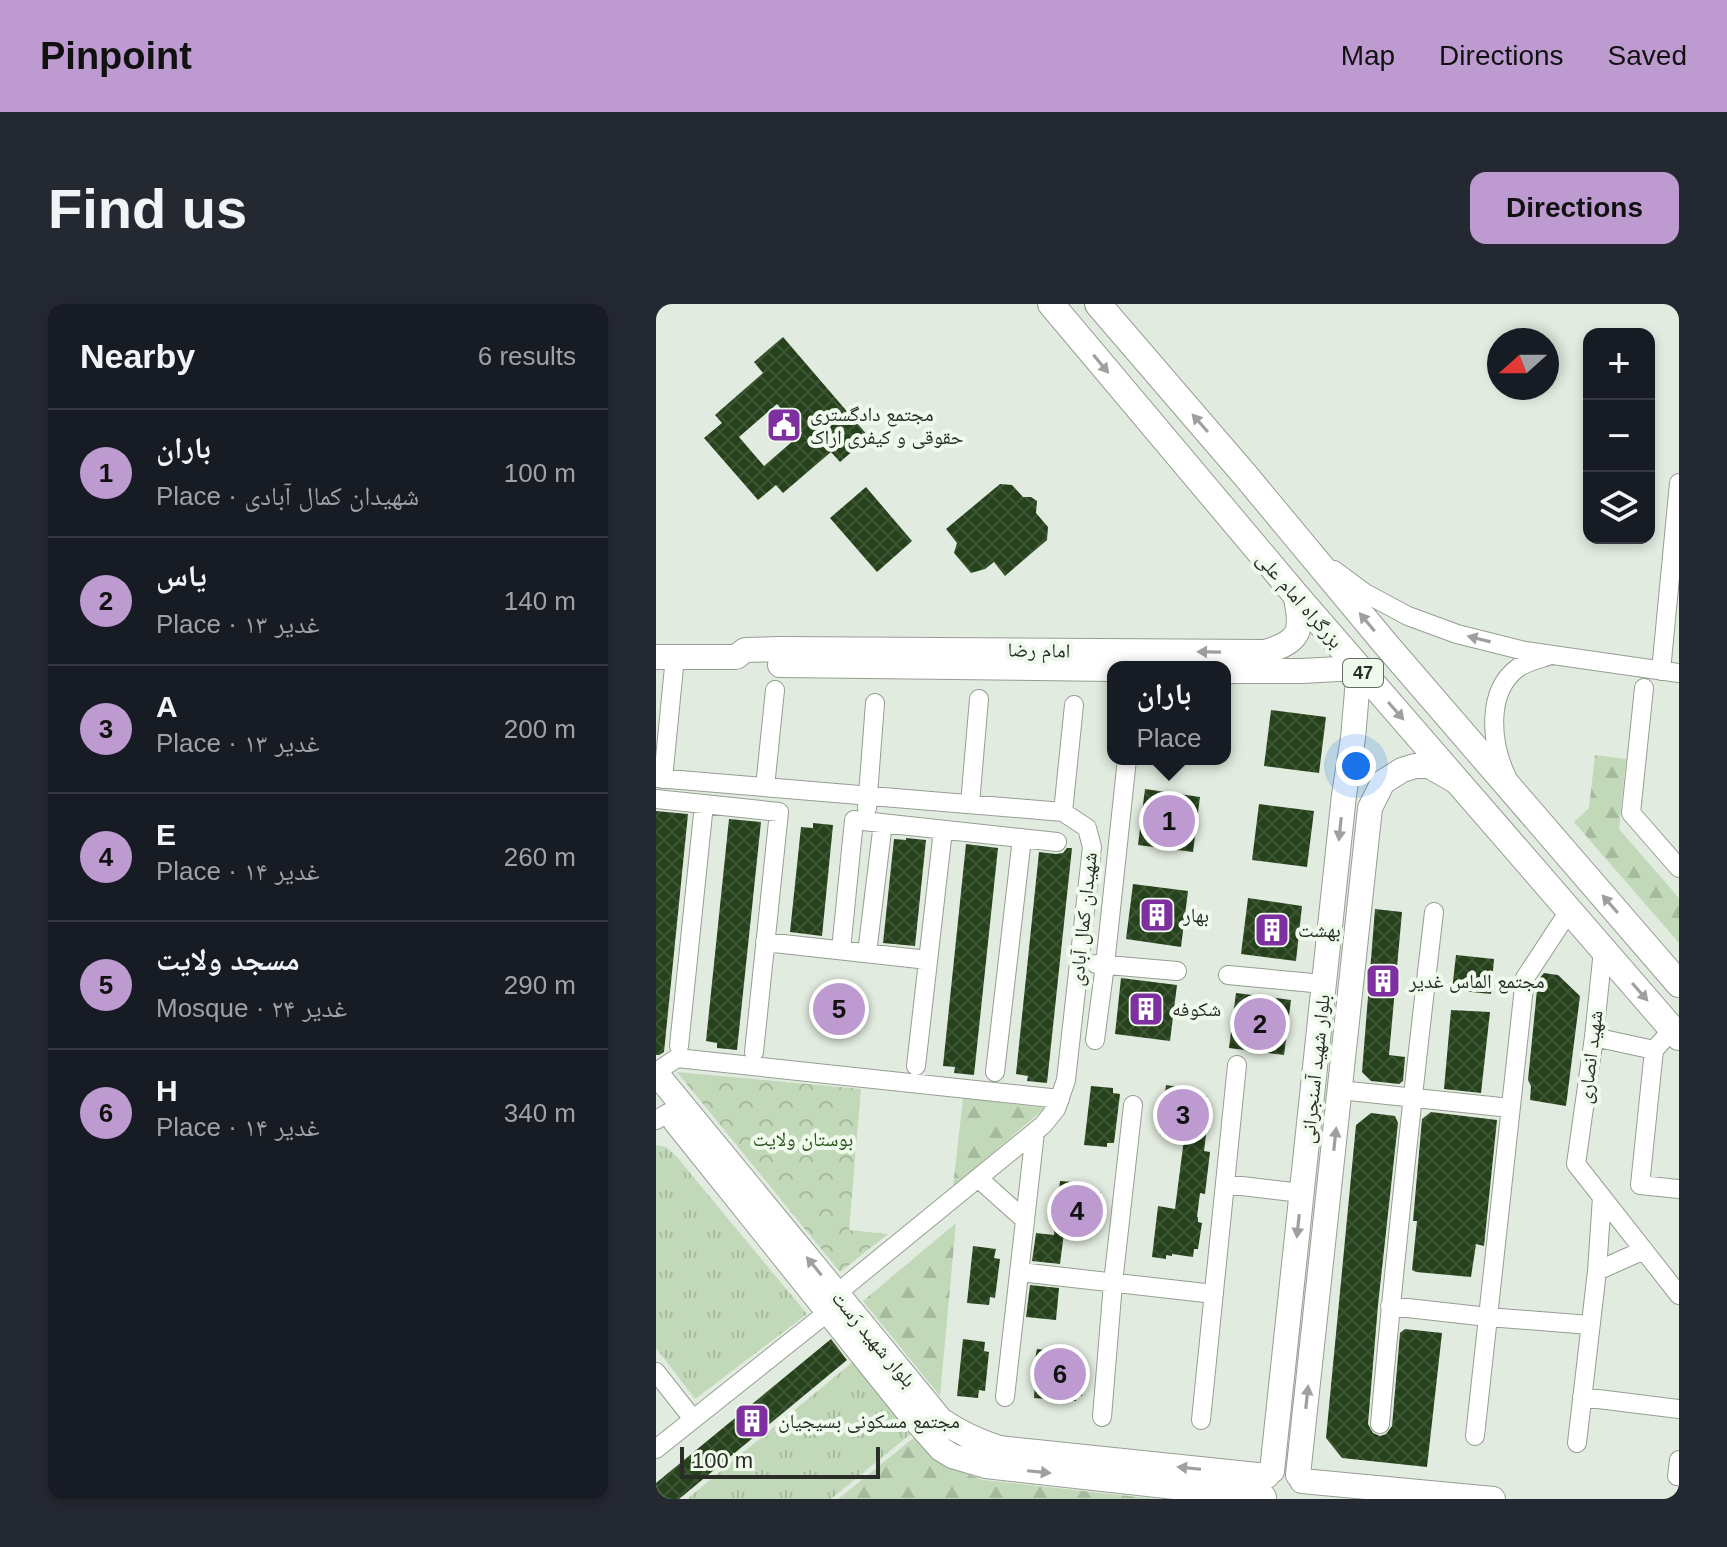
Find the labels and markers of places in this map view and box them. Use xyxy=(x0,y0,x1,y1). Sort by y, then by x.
place label: مجتمع دادگستری حقوقی و کیفری اراک xyxy=(810,403,964,449)
public building icon: مجتمع دادگستری حقوقی و کیفری اراک xyxy=(765,406,803,444)
pin: 1 xyxy=(1143,791,1195,851)
building icon: بهار xyxy=(1138,896,1176,934)
place label: بهار xyxy=(1182,904,1209,927)
building icon: بهشت xyxy=(1253,911,1291,949)
place label: بهشت xyxy=(1298,919,1341,942)
building icon: مجتمع الماس غدیر xyxy=(1364,962,1402,1000)
place label: مجتمع الماس غدیر xyxy=(1408,970,1545,994)
pin: 5 xyxy=(813,979,865,1039)
building icon: شکوفه xyxy=(1127,990,1165,1028)
pin: 2 xyxy=(1234,994,1286,1054)
place label: شکوفه xyxy=(1172,998,1221,1020)
pin: 3 xyxy=(1157,1085,1209,1145)
pin: 4 xyxy=(1051,1181,1103,1241)
pin: 6 xyxy=(1034,1344,1086,1404)
building icon: مجتمع مسکونی بسیجیان xyxy=(733,1402,771,1440)
place label: مجتمع مسکونی بسیجیان xyxy=(778,1410,960,1434)

